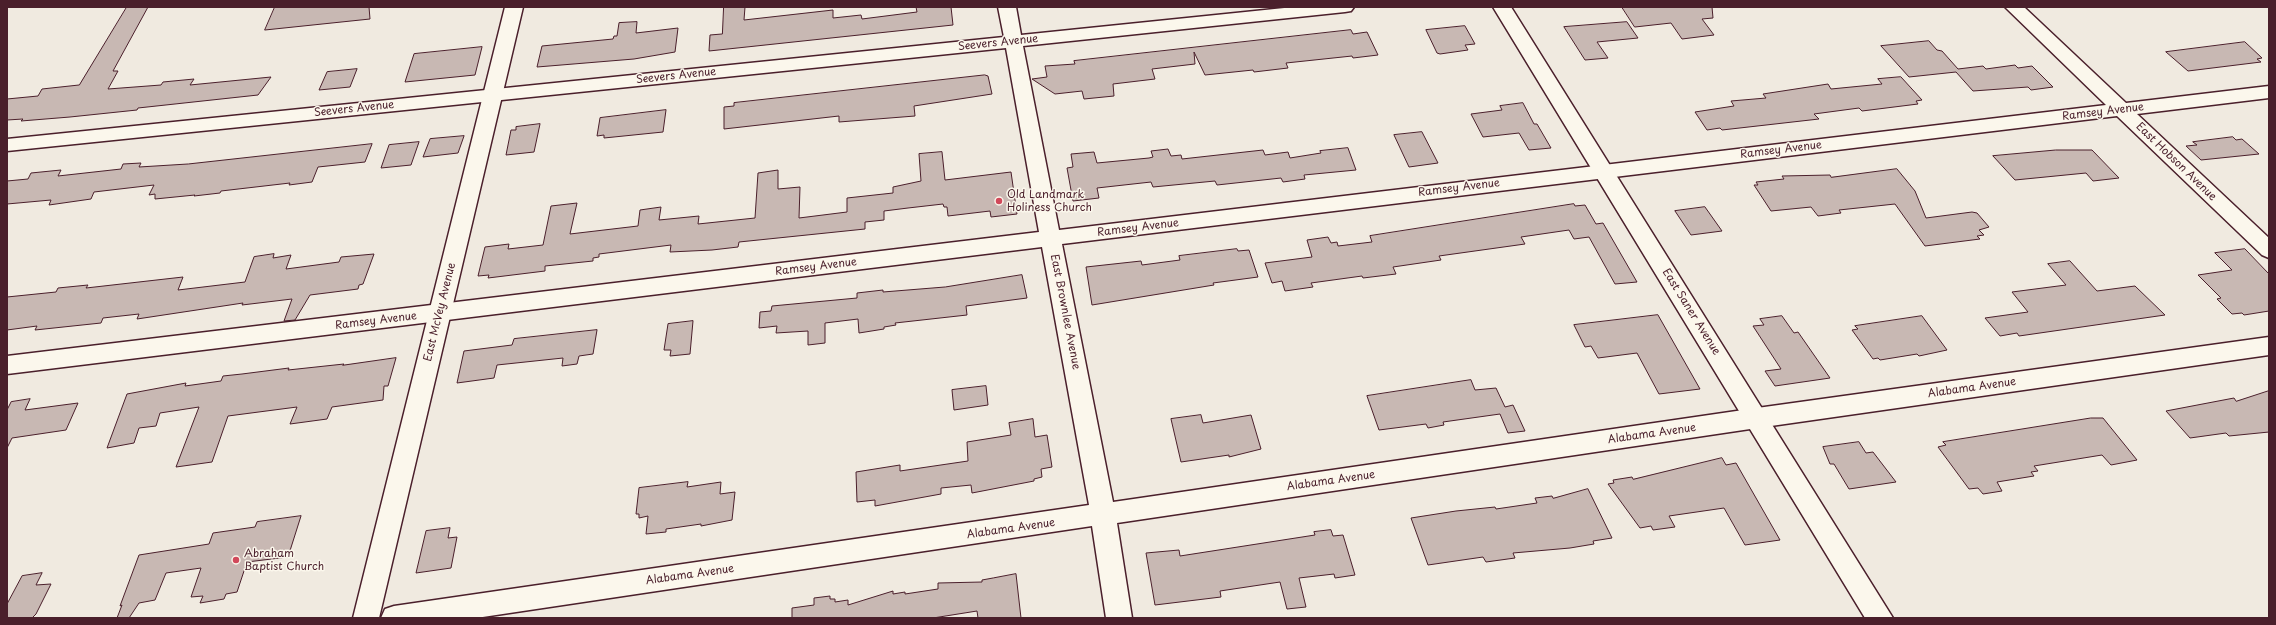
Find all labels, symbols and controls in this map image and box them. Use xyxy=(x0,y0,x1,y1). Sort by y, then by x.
street label: Seevers Avenue xyxy=(957,32,1039,54)
street label: Seevers Avenue xyxy=(635,65,717,87)
street label: Seevers Avenue xyxy=(313,98,395,120)
street label: Ramsey Avenue xyxy=(2061,100,2145,124)
street label: East Hobson Avenue xyxy=(2133,120,2219,204)
street label: Ramsey Avenue xyxy=(1739,138,1823,162)
street label: Ramsey Avenue xyxy=(1417,176,1501,200)
place label: Old Landmark Holiness Church xyxy=(1007,188,1092,214)
marker: Old Landmark Holiness Church xyxy=(994,196,1004,206)
street label: Ramsey Avenue xyxy=(1096,216,1180,240)
street label: East Brownlee Avenue xyxy=(1047,253,1083,371)
street label: Ramsey Avenue xyxy=(774,255,858,279)
street label: East McVey Avenue xyxy=(421,261,459,363)
street label: East Saner Avenue xyxy=(1659,266,1723,358)
street label: Ramsey Avenue xyxy=(334,309,418,333)
street label: Alabama Avenue xyxy=(1927,375,2017,401)
street label: Alabama Avenue xyxy=(1607,421,1697,447)
street label: Alabama Avenue xyxy=(1286,468,1376,494)
street label: Alabama Avenue xyxy=(966,516,1056,542)
place label: Abraham Baptist Church xyxy=(244,547,324,573)
marker: Abraham Baptist Church xyxy=(231,555,241,565)
street label: Alabama Avenue xyxy=(645,562,735,588)

